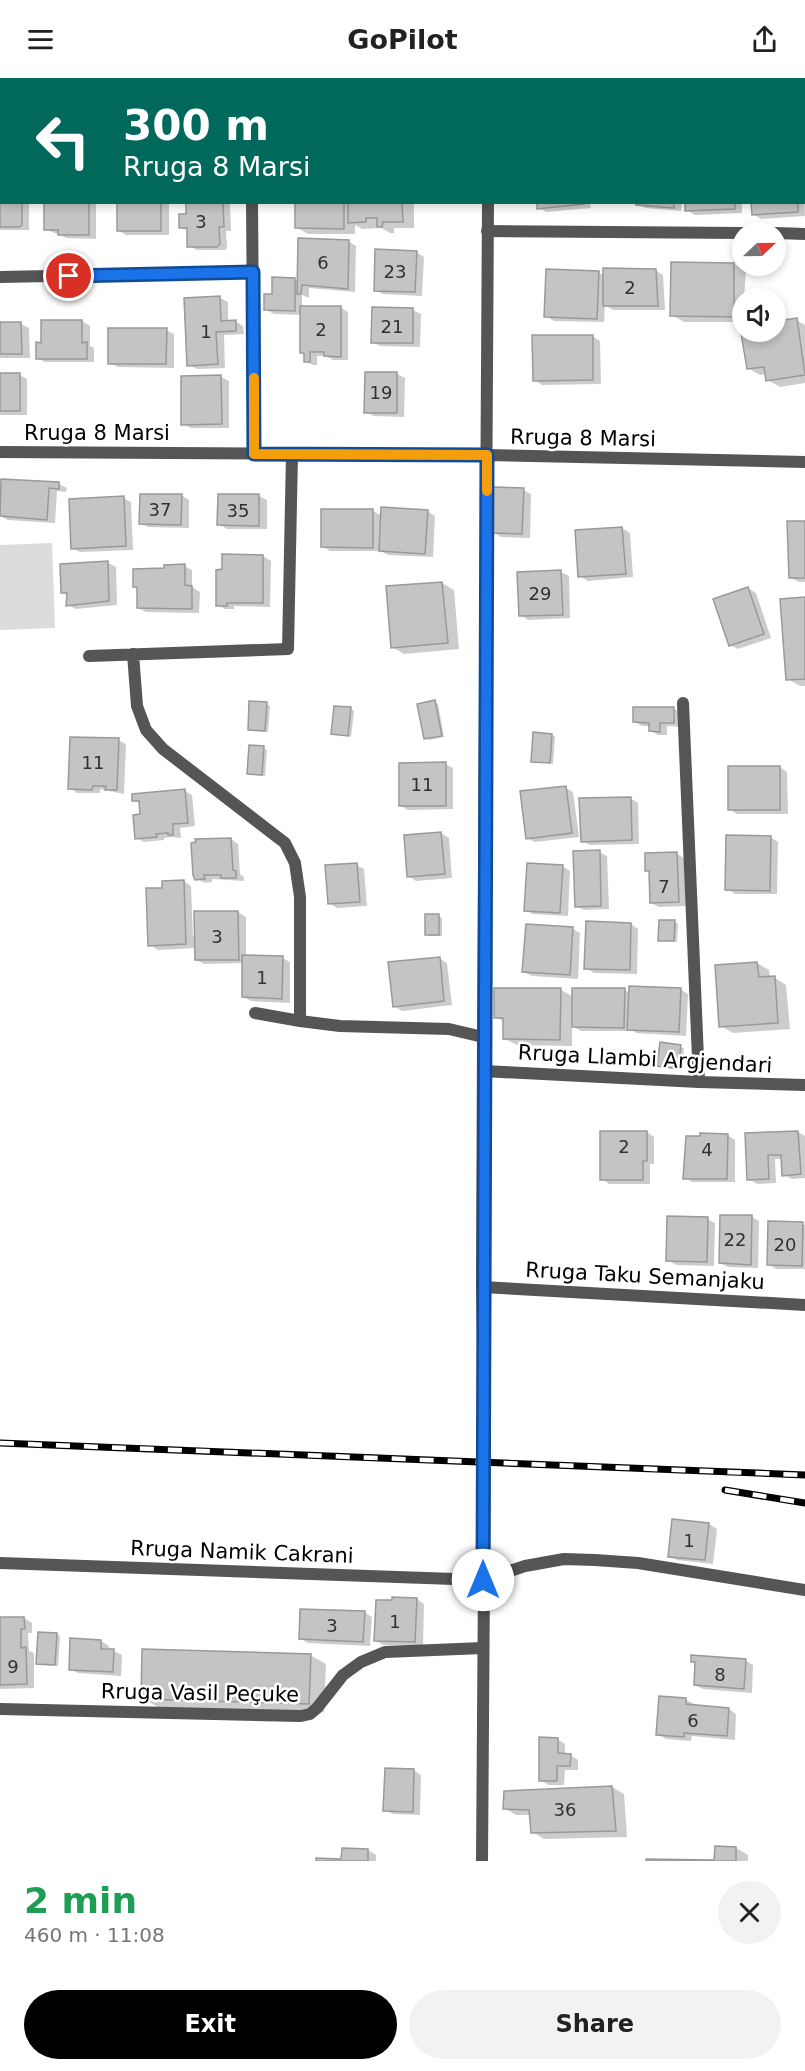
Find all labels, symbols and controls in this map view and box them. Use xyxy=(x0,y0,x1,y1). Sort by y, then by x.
icon: menu xyxy=(24,23,57,56)
icon: share xyxy=(748,23,781,56)
text: GoPilot xyxy=(347,24,458,55)
text: 300 m xyxy=(123,101,269,150)
icon: left xyxy=(24,102,102,180)
text: Rruga 8 Marsi xyxy=(123,151,311,182)
house number: 3 xyxy=(195,211,207,232)
north arrow xyxy=(732,222,786,276)
map controls xyxy=(732,222,786,342)
pin xyxy=(43,250,94,301)
house number: 6 xyxy=(317,252,329,273)
icon: arrive xyxy=(52,259,85,292)
house number: 23 xyxy=(384,261,406,282)
house number: 2 xyxy=(624,277,636,298)
button: sound xyxy=(732,288,786,342)
house number: 21 xyxy=(381,316,403,337)
house number: 2 xyxy=(315,319,327,340)
house number: 1 xyxy=(200,321,212,342)
house number: 19 xyxy=(370,382,392,403)
street label: Rruga 8 Marsi xyxy=(24,421,170,445)
street label: Rruga 8 Marsi xyxy=(510,425,656,451)
house number: 37 xyxy=(149,499,171,520)
house number: 35 xyxy=(227,500,249,521)
house number: 29 xyxy=(529,583,551,604)
house number: 11 xyxy=(82,752,104,773)
house number: 11 xyxy=(411,774,433,795)
house number: 7 xyxy=(658,876,670,897)
house number: 3 xyxy=(211,926,223,947)
house number: 1 xyxy=(256,967,268,988)
street label: Rruga Llambi Argjendari xyxy=(517,1040,773,1078)
house number: 2 xyxy=(618,1136,630,1157)
house number: 4 xyxy=(701,1139,713,1160)
house number: 22 xyxy=(724,1229,746,1250)
house number: 20 xyxy=(774,1234,796,1255)
street label: Rruga Taku Semanjaku xyxy=(525,1258,765,1294)
house number: 1 xyxy=(683,1530,695,1551)
street label: Rruga Namik Cakrani xyxy=(130,1536,354,1568)
position arrow xyxy=(451,1548,515,1612)
house number: 1 xyxy=(389,1611,401,1632)
house number: 3 xyxy=(326,1615,338,1636)
house number: 9 xyxy=(7,1656,19,1677)
house number: 8 xyxy=(714,1664,726,1685)
street label: Rruga Vasil Peçuke xyxy=(101,1679,299,1707)
house number: 6 xyxy=(687,1710,699,1731)
house number: 36 xyxy=(554,1799,576,1820)
text: 2 min xyxy=(24,1880,137,1921)
button: close xyxy=(718,1881,781,1944)
text: 460 m · 11:08 xyxy=(24,1923,165,1947)
button: Exit xyxy=(24,1990,397,2059)
button: Share xyxy=(409,1990,781,2059)

